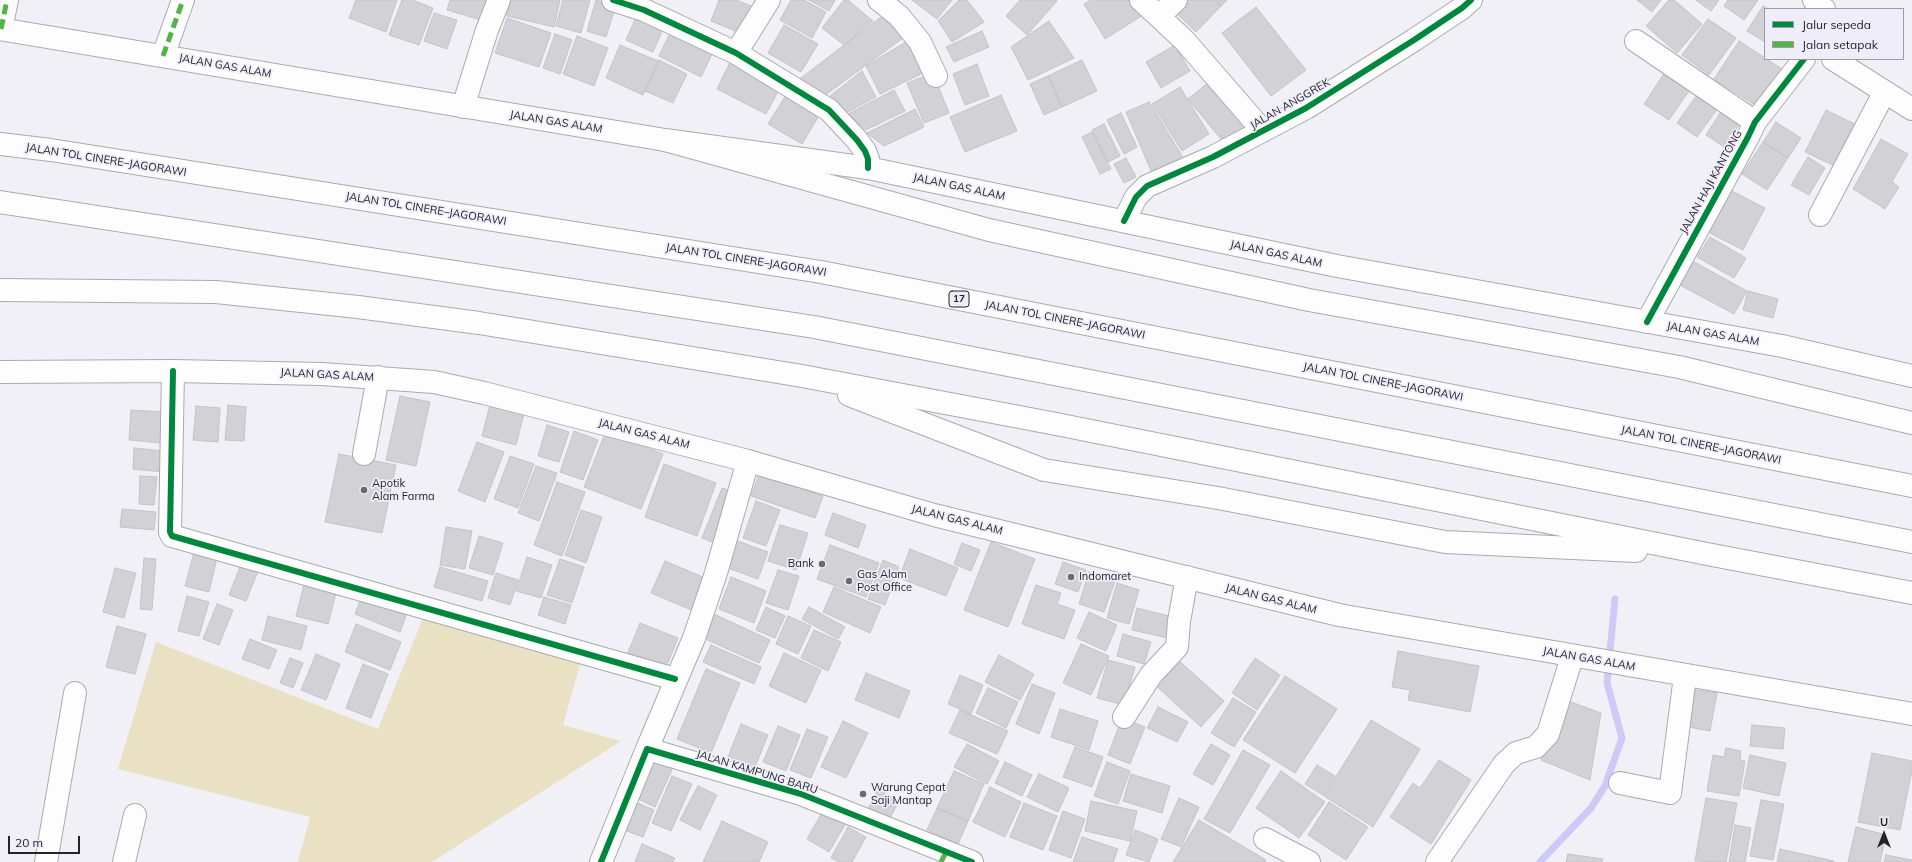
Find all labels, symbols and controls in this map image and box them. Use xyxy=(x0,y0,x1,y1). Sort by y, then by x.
legend xyxy=(1764,8,1904,60)
text: Jalur sepeda xyxy=(1802,17,1871,32)
text: Jalan setapak xyxy=(1802,37,1878,52)
street label: JALAN GAS ALAM xyxy=(178,51,272,81)
street label: JALAN ANGGREK xyxy=(1248,76,1332,132)
street label: JALAN GAS ALAM xyxy=(509,108,603,136)
street label: JALAN HAJI KANTONG xyxy=(1677,128,1745,236)
street label: JALAN TOL CINERE–JAGORAWI xyxy=(25,141,187,179)
street label: JALAN GAS ALAM xyxy=(912,171,1006,203)
street label: JALAN TOL CINERE–JAGORAWI xyxy=(345,190,507,228)
street label: JALAN GAS ALAM xyxy=(1229,238,1323,270)
street label: JALAN TOL CINERE–JAGORAWI xyxy=(665,241,827,279)
road number: 17 xyxy=(949,291,969,307)
street label: JALAN TOL CINERE–JAGORAWI xyxy=(984,298,1146,342)
street label: JALAN GAS ALAM xyxy=(1666,319,1760,349)
street label: JALAN TOL CINERE–JAGORAWI xyxy=(1302,360,1464,404)
street label: JALAN GAS ALAM xyxy=(280,366,374,384)
street label: JALAN GAS ALAM xyxy=(597,416,691,452)
street label: JALAN TOL CINERE–JAGORAWI xyxy=(1620,423,1782,467)
place label: Apotik Alam Farma xyxy=(372,477,435,503)
marker: Apotik Alam Farma xyxy=(359,485,369,495)
street label: JALAN GAS ALAM xyxy=(910,502,1004,538)
place label: Bank xyxy=(788,557,814,571)
marker: Bank xyxy=(817,559,827,569)
place label: Gas Alam Post Office xyxy=(857,568,912,594)
place label: Indomaret xyxy=(1079,570,1131,584)
marker: Indomaret xyxy=(1066,572,1076,582)
marker: Gas Alam Post Office xyxy=(844,576,854,586)
street label: JALAN GAS ALAM xyxy=(1224,581,1318,617)
street label: JALAN GAS ALAM xyxy=(1542,644,1636,674)
street label: JALAN KAMPUNG BARU xyxy=(695,747,819,797)
place label: Warung Cepat Saji Mantap xyxy=(871,781,946,807)
marker: Warung Cepat Saji Mantap xyxy=(858,789,868,799)
north arrow xyxy=(1864,814,1904,854)
text: U xyxy=(1880,815,1888,829)
scale bar xyxy=(10,828,82,854)
text: 20 m xyxy=(15,835,43,850)

